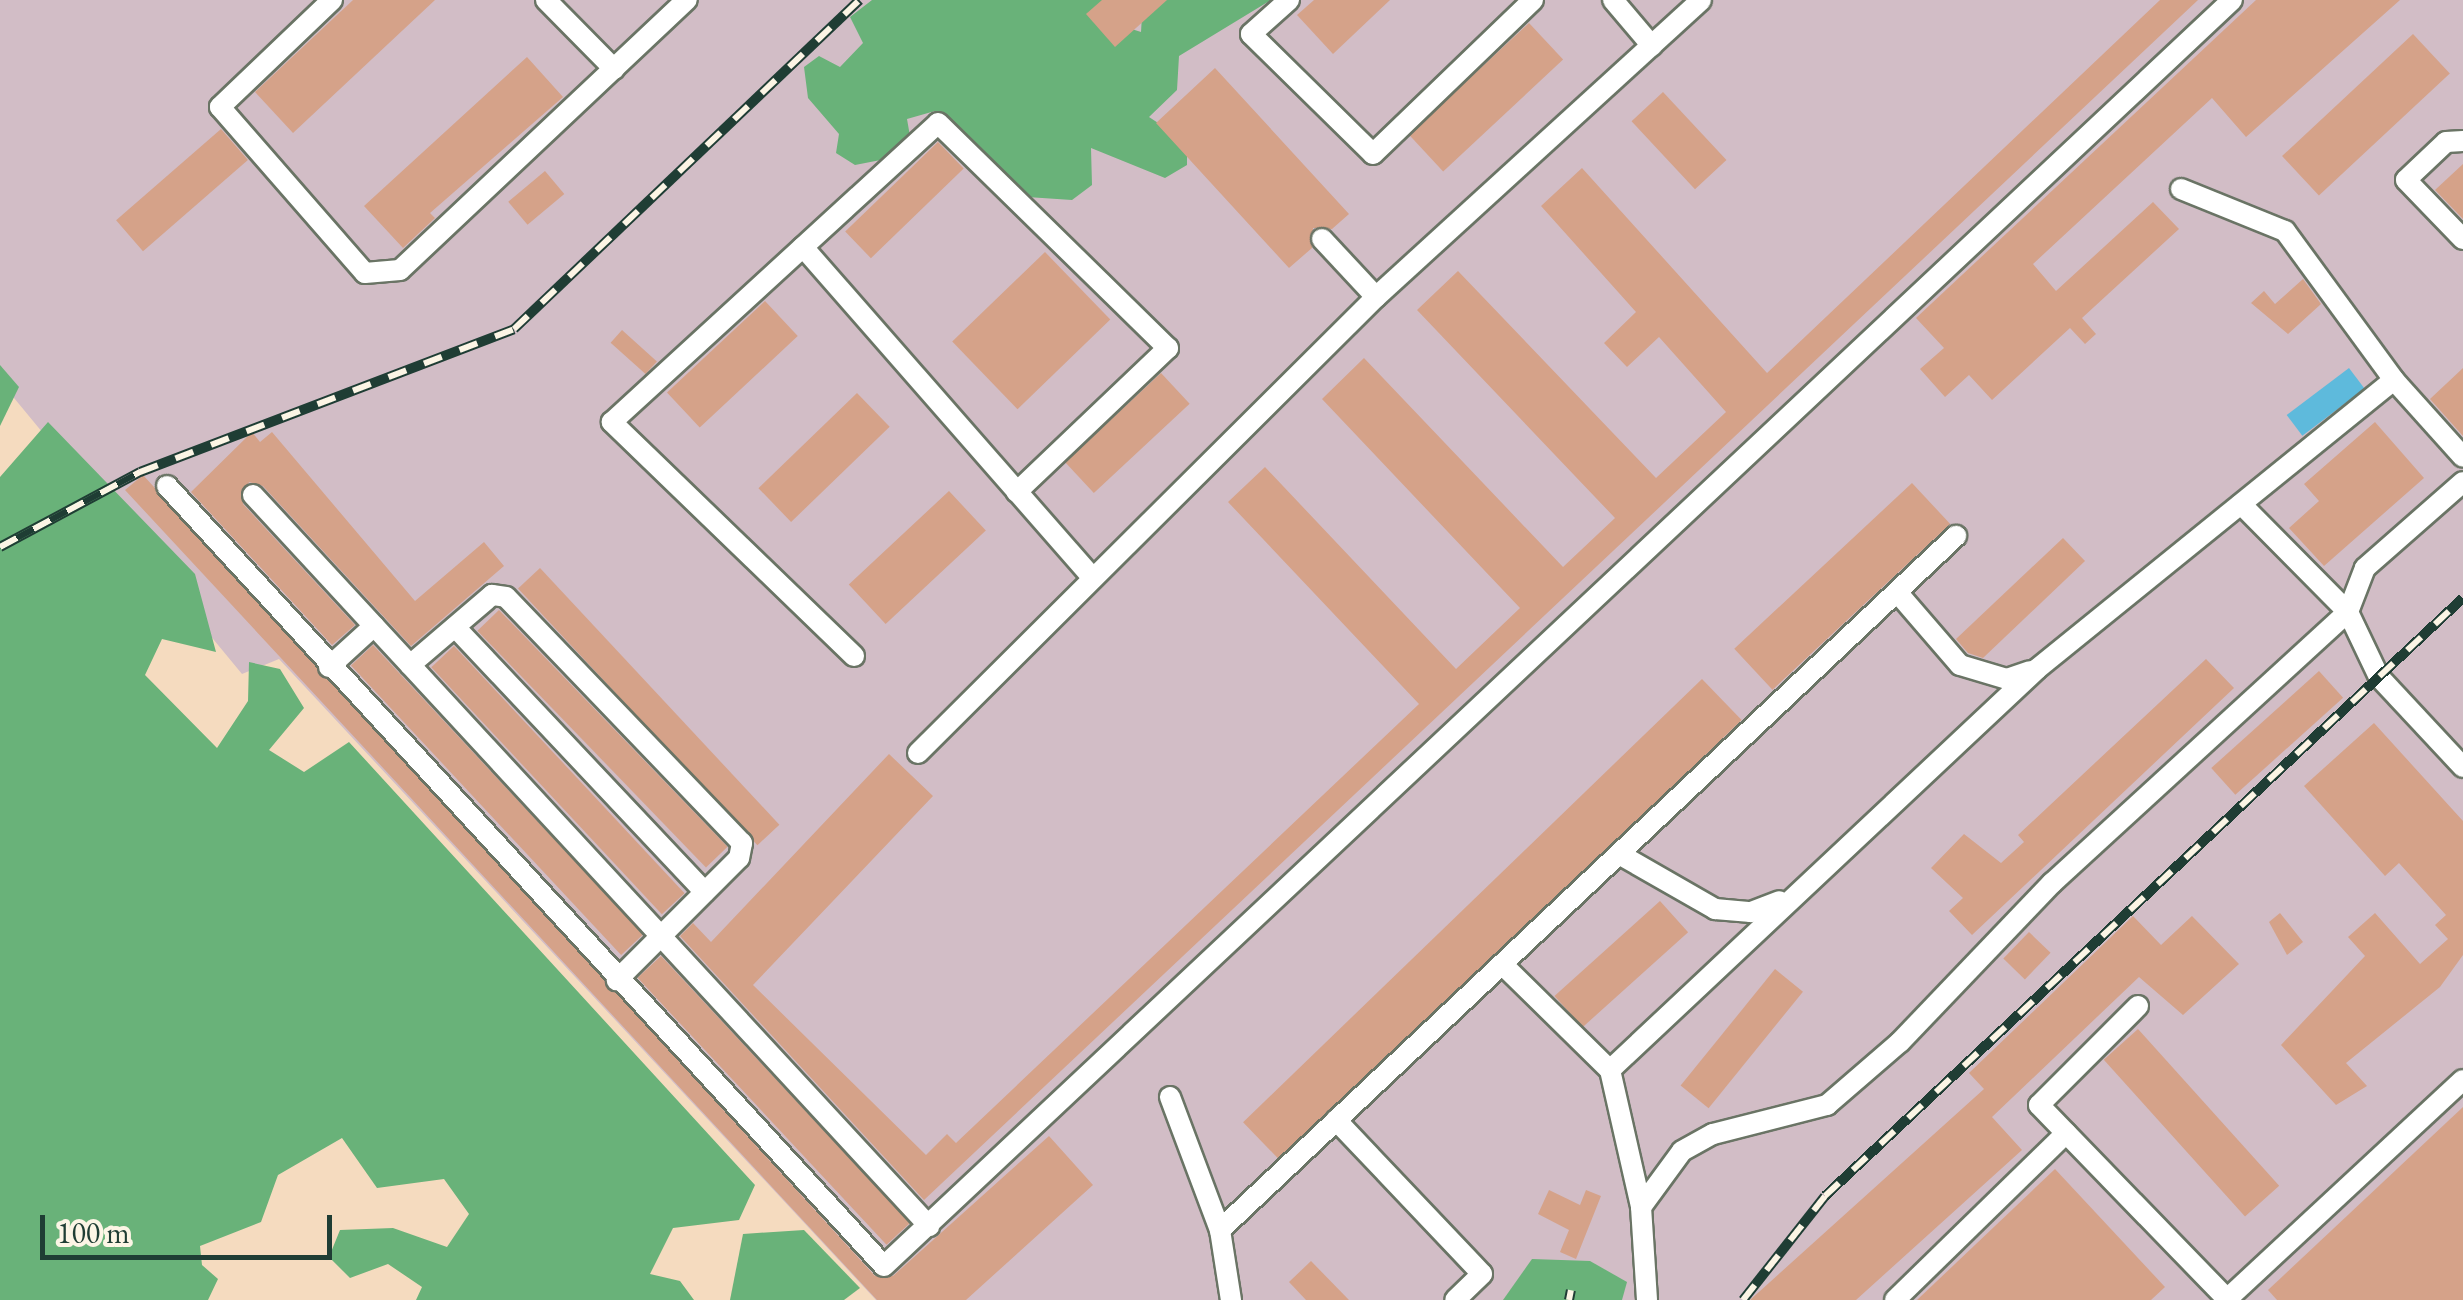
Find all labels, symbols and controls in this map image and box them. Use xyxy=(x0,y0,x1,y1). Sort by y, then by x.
scale bar xyxy=(45,1195,338,1257)
text: 100 m xyxy=(57,1213,130,1252)

